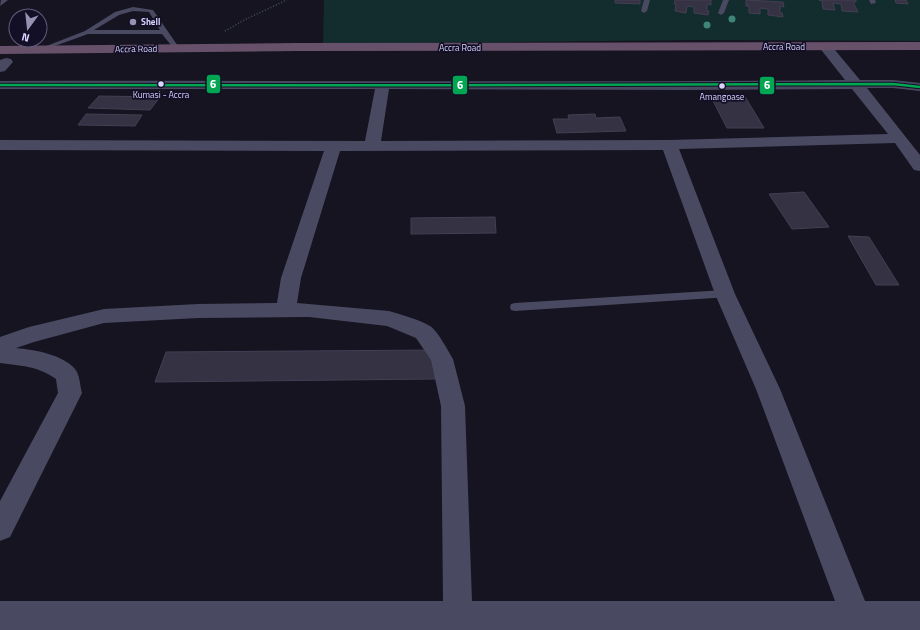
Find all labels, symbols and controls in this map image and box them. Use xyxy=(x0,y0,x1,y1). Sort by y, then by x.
north arrow xyxy=(8,8,48,48)
place label: Shell xyxy=(141,15,160,28)
marker: Shell xyxy=(128,17,138,27)
text: N xyxy=(20,29,31,46)
street label: Accra Road xyxy=(763,40,805,53)
street label: Accra Road xyxy=(439,41,481,54)
street label: Accra Road xyxy=(115,42,157,55)
line badge: 6 xyxy=(206,74,221,94)
line badge: 6 xyxy=(452,75,468,95)
text: 6 xyxy=(210,76,216,92)
line badge: 6 xyxy=(759,76,775,95)
text: 6 xyxy=(457,77,463,93)
text: 6 xyxy=(764,77,770,93)
marker: Kumasi - Accra xyxy=(156,79,166,89)
marker: Amangoase xyxy=(717,81,727,91)
place label: Kumasi - Accra xyxy=(133,88,190,101)
place label: Amangoase xyxy=(700,90,745,103)

